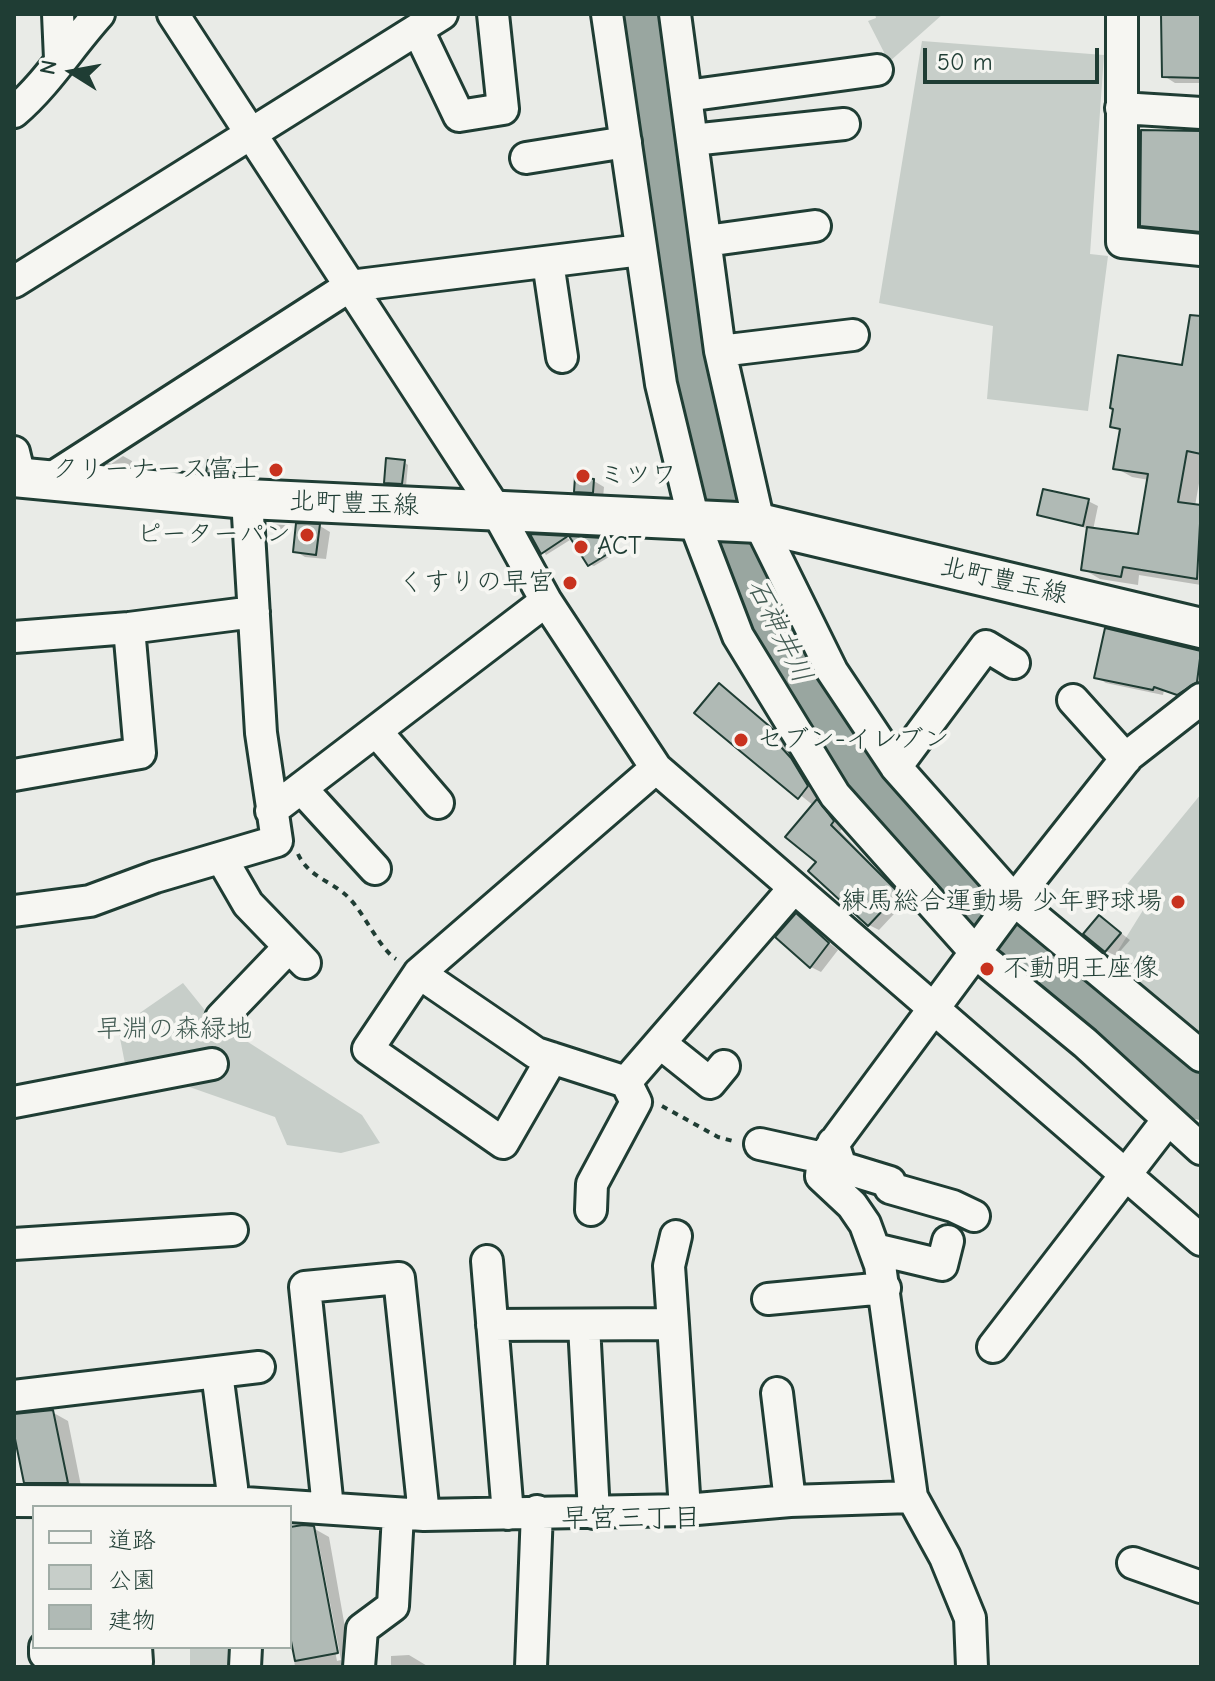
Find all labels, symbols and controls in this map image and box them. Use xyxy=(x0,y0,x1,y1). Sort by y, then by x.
north arrow xyxy=(32,32,112,112)
scale bar xyxy=(927,32,1103,82)
text: 50 m xyxy=(937,48,993,76)
text: N xyxy=(34,58,63,77)
place label: クリーナース富士 xyxy=(52,454,260,486)
place label: ミツワ xyxy=(599,460,677,492)
marker: クリーナース富士 xyxy=(267,461,285,479)
marker: ミツワ xyxy=(574,467,592,485)
street label: 北町豊玉線 xyxy=(288,486,420,522)
place label: ピーターパン xyxy=(136,519,291,551)
marker: ピーターパン xyxy=(298,526,316,544)
place label: ACT xyxy=(597,531,642,563)
marker: ACT xyxy=(572,538,590,556)
street label: 北町豊玉線 xyxy=(937,551,1071,611)
place label: くすりの早宮 xyxy=(398,567,554,599)
water label: 石神井川 xyxy=(739,573,819,689)
marker: くすりの早宮 xyxy=(561,574,579,592)
place label: セブン-イレブン xyxy=(757,724,949,756)
marker: セブン-イレブン xyxy=(732,731,750,749)
place label: 練馬総合運動場 少年野球場 xyxy=(841,886,1162,918)
marker: 練馬総合運動場 少年野球場 xyxy=(1169,893,1187,911)
place label: 不動明王座像 xyxy=(1003,953,1159,985)
marker: 不動明王座像 xyxy=(978,960,996,978)
park label: 早淵の森緑地 xyxy=(96,1014,252,1046)
district label: 早宮三丁目 xyxy=(561,1502,701,1536)
legend xyxy=(32,1505,292,1649)
text: 道路 xyxy=(108,1526,156,1554)
text: 公園 xyxy=(108,1566,156,1594)
text: 建物 xyxy=(108,1606,156,1634)

